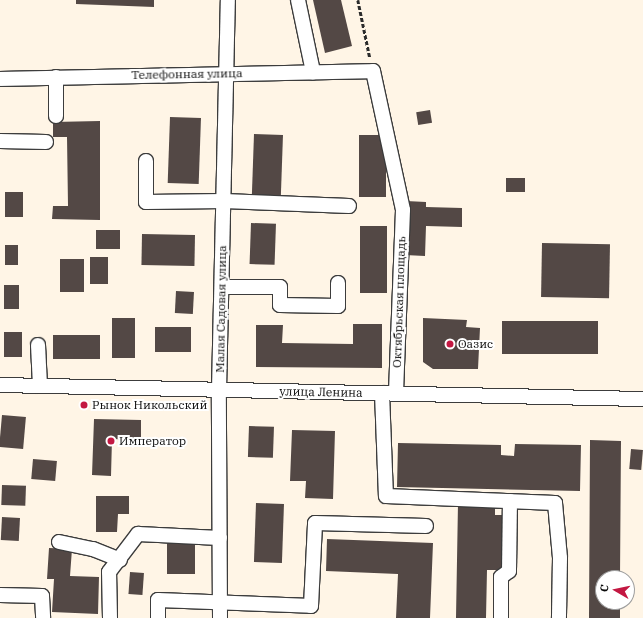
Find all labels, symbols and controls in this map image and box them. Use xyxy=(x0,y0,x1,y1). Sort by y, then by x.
street label: Телефонная улица xyxy=(131,66,243,82)
street label: Октябрьская площадь xyxy=(390,236,408,368)
street label: Малая Садовая улица xyxy=(213,245,229,373)
place label: Оазис xyxy=(458,337,493,351)
marker: Оазис xyxy=(445,339,455,349)
street label: улица Ленина xyxy=(279,384,363,400)
place label: Рынок Никольский xyxy=(92,398,207,412)
marker: Рынок Никольский xyxy=(79,400,89,410)
place label: Император xyxy=(119,434,186,448)
marker: Император xyxy=(106,436,116,446)
north arrow xyxy=(595,570,635,610)
text: С xyxy=(597,584,612,593)

